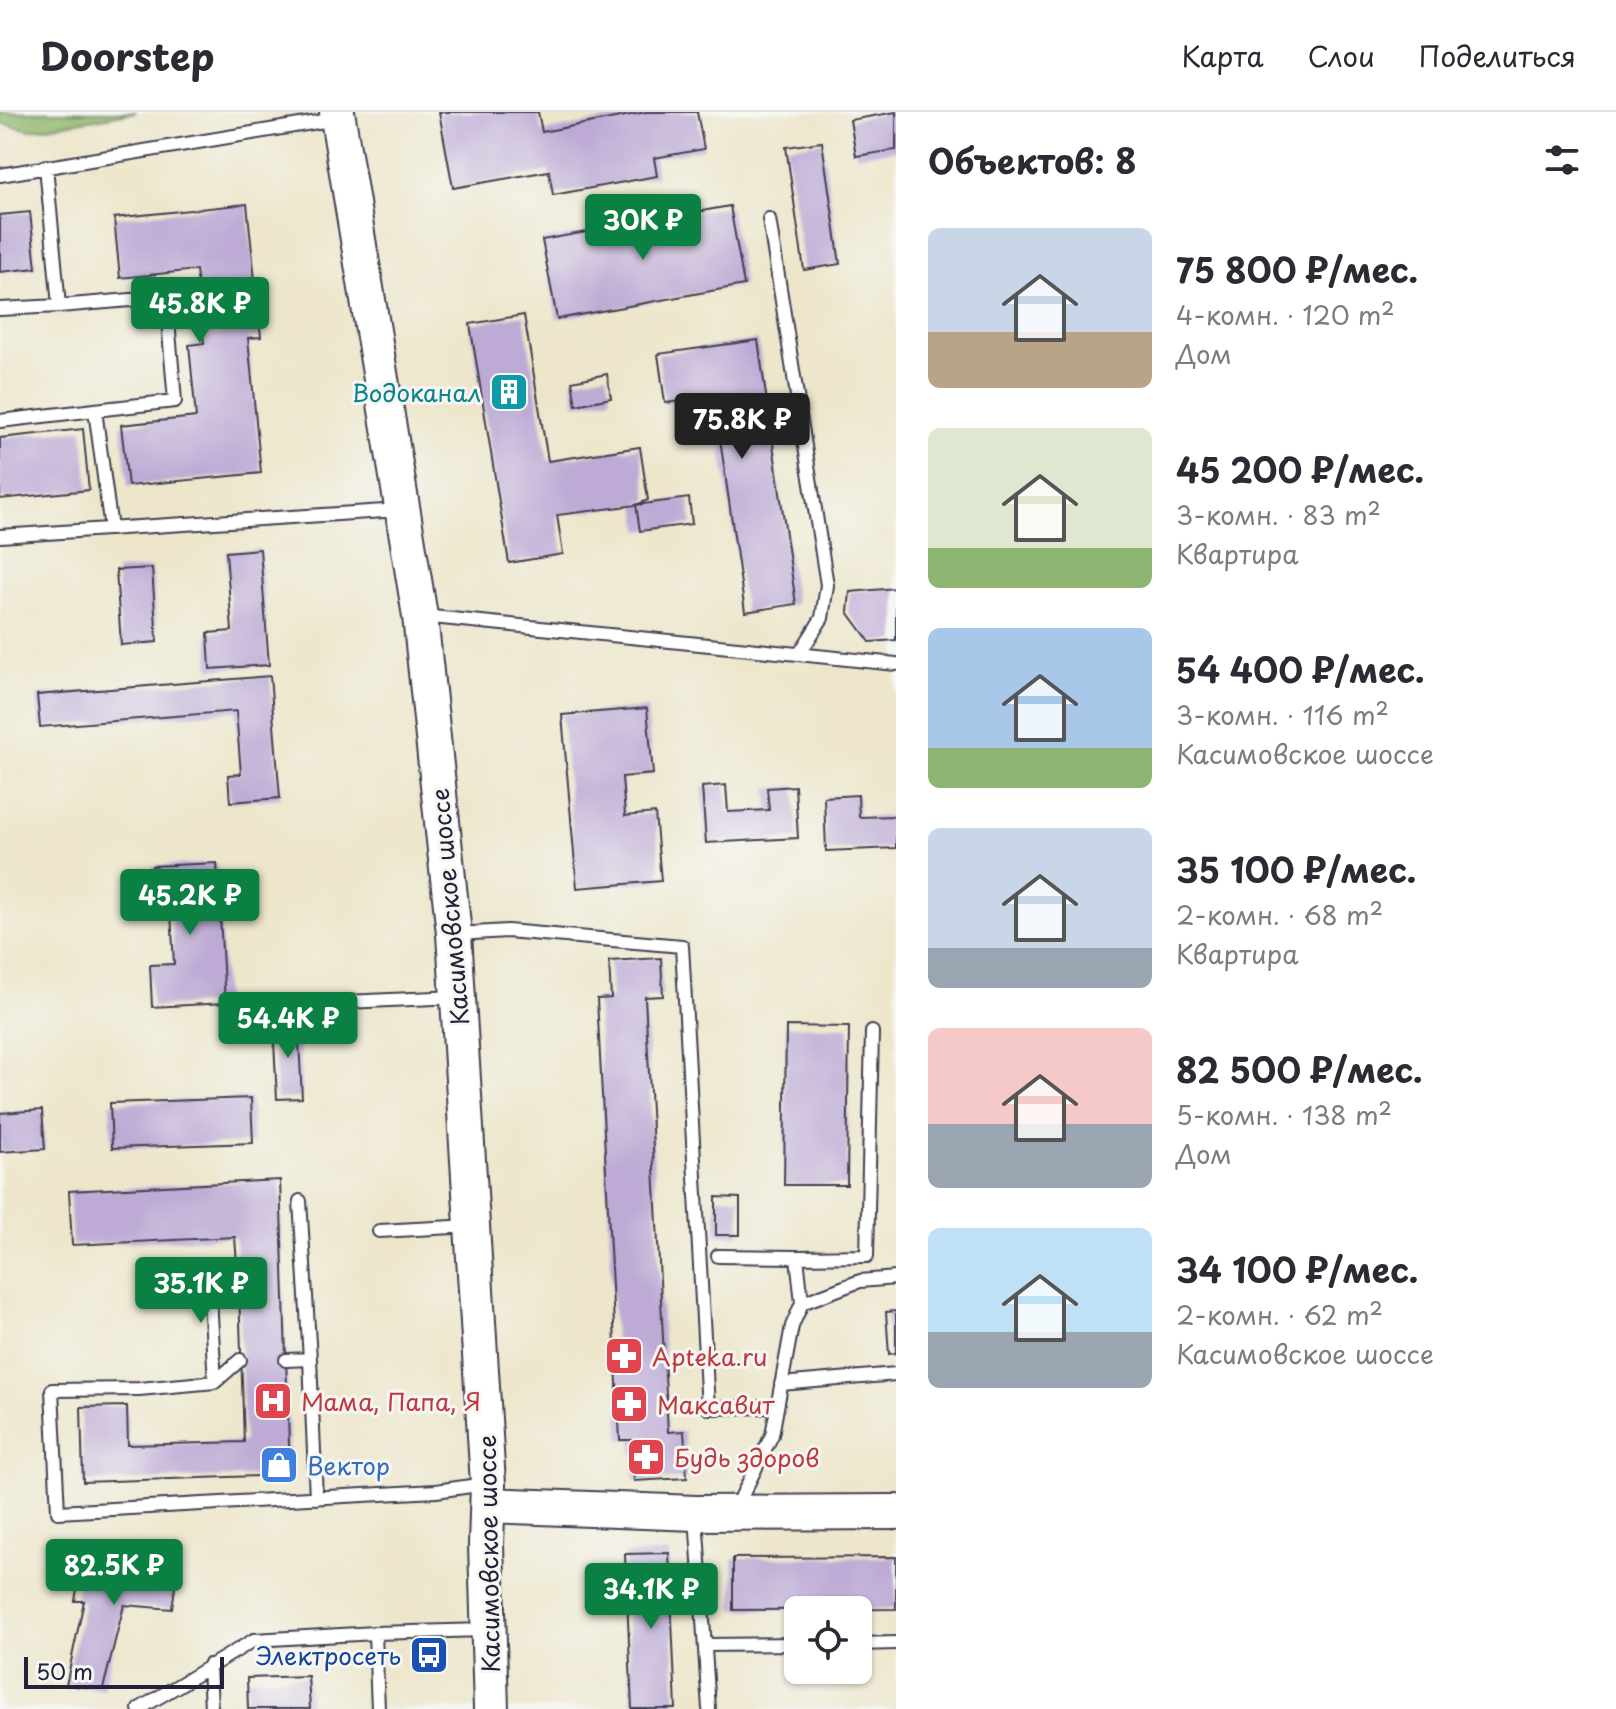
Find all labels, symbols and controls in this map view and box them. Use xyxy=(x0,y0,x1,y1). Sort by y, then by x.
text: Doorstep xyxy=(40,27,215,84)
text: Карта xyxy=(1181,34,1264,77)
text: Слои xyxy=(1308,34,1375,77)
text: Поделиться xyxy=(1419,34,1576,77)
text: Объектов: 8 xyxy=(928,134,1137,186)
icon: filters xyxy=(1540,138,1584,182)
pin: 30K ₽ xyxy=(587,194,699,262)
text: 30K ₽ xyxy=(603,200,683,239)
text: 75 800 ₽/мес. xyxy=(1176,243,1418,295)
icon: home xyxy=(992,260,1088,356)
pin: 45.8K ₽ xyxy=(126,277,274,345)
text: 45.8K ₽ xyxy=(149,283,251,322)
text: 4-комн. · 120 m² xyxy=(1176,295,1395,334)
text: Дом xyxy=(1176,334,1232,373)
building icon: Водоканал xyxy=(488,371,530,413)
place label: Водоканал xyxy=(352,374,481,410)
pin: 75.8K ₽ xyxy=(668,393,816,461)
text: 75.8K ₽ xyxy=(693,399,791,438)
text: 45 200 ₽/мес. xyxy=(1176,443,1424,495)
icon: home xyxy=(992,460,1088,556)
text: 3-комн. · 83 m² xyxy=(1176,495,1381,534)
text: Квартира xyxy=(1176,534,1299,573)
text: 54 400 ₽/мес. xyxy=(1176,643,1425,695)
icon: home xyxy=(992,660,1088,756)
text: 3-комн. · 116 m² xyxy=(1176,695,1389,734)
text: Касимовское шоссе xyxy=(1176,734,1434,773)
street label: Касимовское шоссе xyxy=(421,787,477,1027)
text: 35 100 ₽/мес. xyxy=(1176,843,1416,895)
icon: home xyxy=(992,860,1088,956)
pin: 45.2K ₽ xyxy=(116,869,264,937)
text: 45.2K ₽ xyxy=(138,875,242,914)
text: 2-комн. · 68 m² xyxy=(1176,895,1383,934)
text: Квартира xyxy=(1176,934,1299,973)
pin: 54.4K ₽ xyxy=(214,992,362,1060)
text: 54.4K ₽ xyxy=(236,998,340,1037)
text: 82 500 ₽/мес. xyxy=(1176,1043,1423,1095)
icon: home xyxy=(992,1060,1088,1156)
text: 5-комн. · 138 m² xyxy=(1176,1095,1392,1134)
text: Дом xyxy=(1176,1134,1232,1173)
text: 34 100 ₽/мес. xyxy=(1176,1243,1418,1295)
pin: 35.1K ₽ xyxy=(127,1257,275,1325)
icon: home xyxy=(992,1260,1088,1356)
text: 35.1K ₽ xyxy=(153,1263,249,1302)
text: 2-комн. · 62 m² xyxy=(1176,1295,1383,1334)
text: Касимовское шоссе xyxy=(1176,1334,1434,1373)
pharmacy icon: Apteka.ru xyxy=(603,1335,645,1377)
place label: Apteka.ru xyxy=(652,1338,767,1374)
hospital icon: Мама, Папа, Я xyxy=(252,1380,294,1422)
place label: Мама, Папа, Я xyxy=(301,1383,481,1419)
pharmacy icon: Максавит xyxy=(608,1383,650,1425)
place label: Максавит xyxy=(657,1386,775,1422)
street label: Касимовское шоссе xyxy=(468,1435,508,1673)
pharmacy icon: Будь здоров xyxy=(625,1436,667,1478)
place label: Будь здоров xyxy=(674,1439,819,1475)
shop icon: Вектор xyxy=(258,1444,300,1486)
place label: Вектор xyxy=(307,1447,390,1483)
pin: 82.5K ₽ xyxy=(40,1539,188,1607)
text: 82.5K ₽ xyxy=(64,1545,164,1584)
pin: 34.1K ₽ xyxy=(577,1563,725,1631)
text: 34.1K ₽ xyxy=(603,1569,699,1608)
map controls xyxy=(784,1596,872,1684)
button: locate xyxy=(784,1596,872,1684)
bus stop icon: Электросеть xyxy=(408,1634,450,1676)
place label: Электросеть xyxy=(256,1637,401,1673)
scale bar xyxy=(24,1653,224,1689)
text: 50 m xyxy=(36,1654,93,1687)

